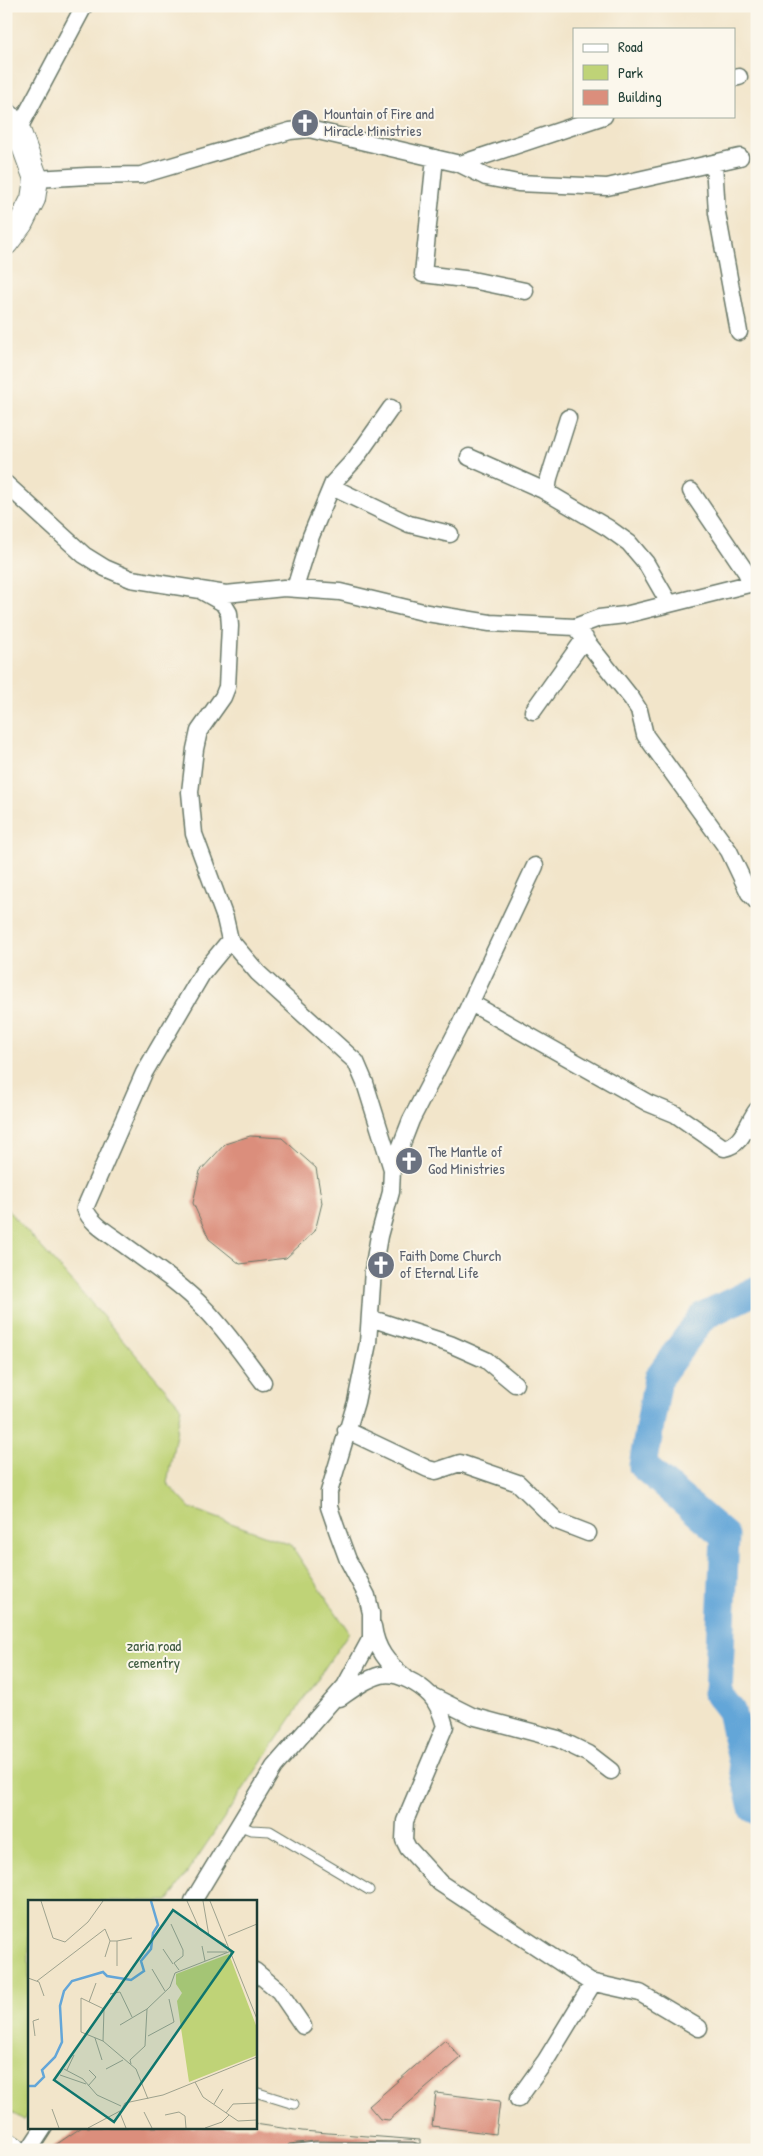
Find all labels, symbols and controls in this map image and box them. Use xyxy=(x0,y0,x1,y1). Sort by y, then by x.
legend xyxy=(573,28,736,118)
text: Road xyxy=(618,36,643,57)
text: Park xyxy=(618,62,643,83)
text: Building xyxy=(618,86,662,107)
place label: Mountain of Fire and Miracle Ministries xyxy=(324,103,434,141)
church icon: Mountain of Fire and Miracle Ministries xyxy=(290,108,320,138)
place label: The Mantle of God Ministries xyxy=(428,1141,505,1179)
church icon: The Mantle of God Ministries xyxy=(394,1146,424,1176)
place label: Faith Dome Church of Eternal Life xyxy=(399,1245,501,1283)
church icon: Faith Dome Church of Eternal Life xyxy=(366,1250,396,1280)
park label: zaria road cementry xyxy=(127,1635,181,1673)
inset map xyxy=(28,1900,256,2128)

